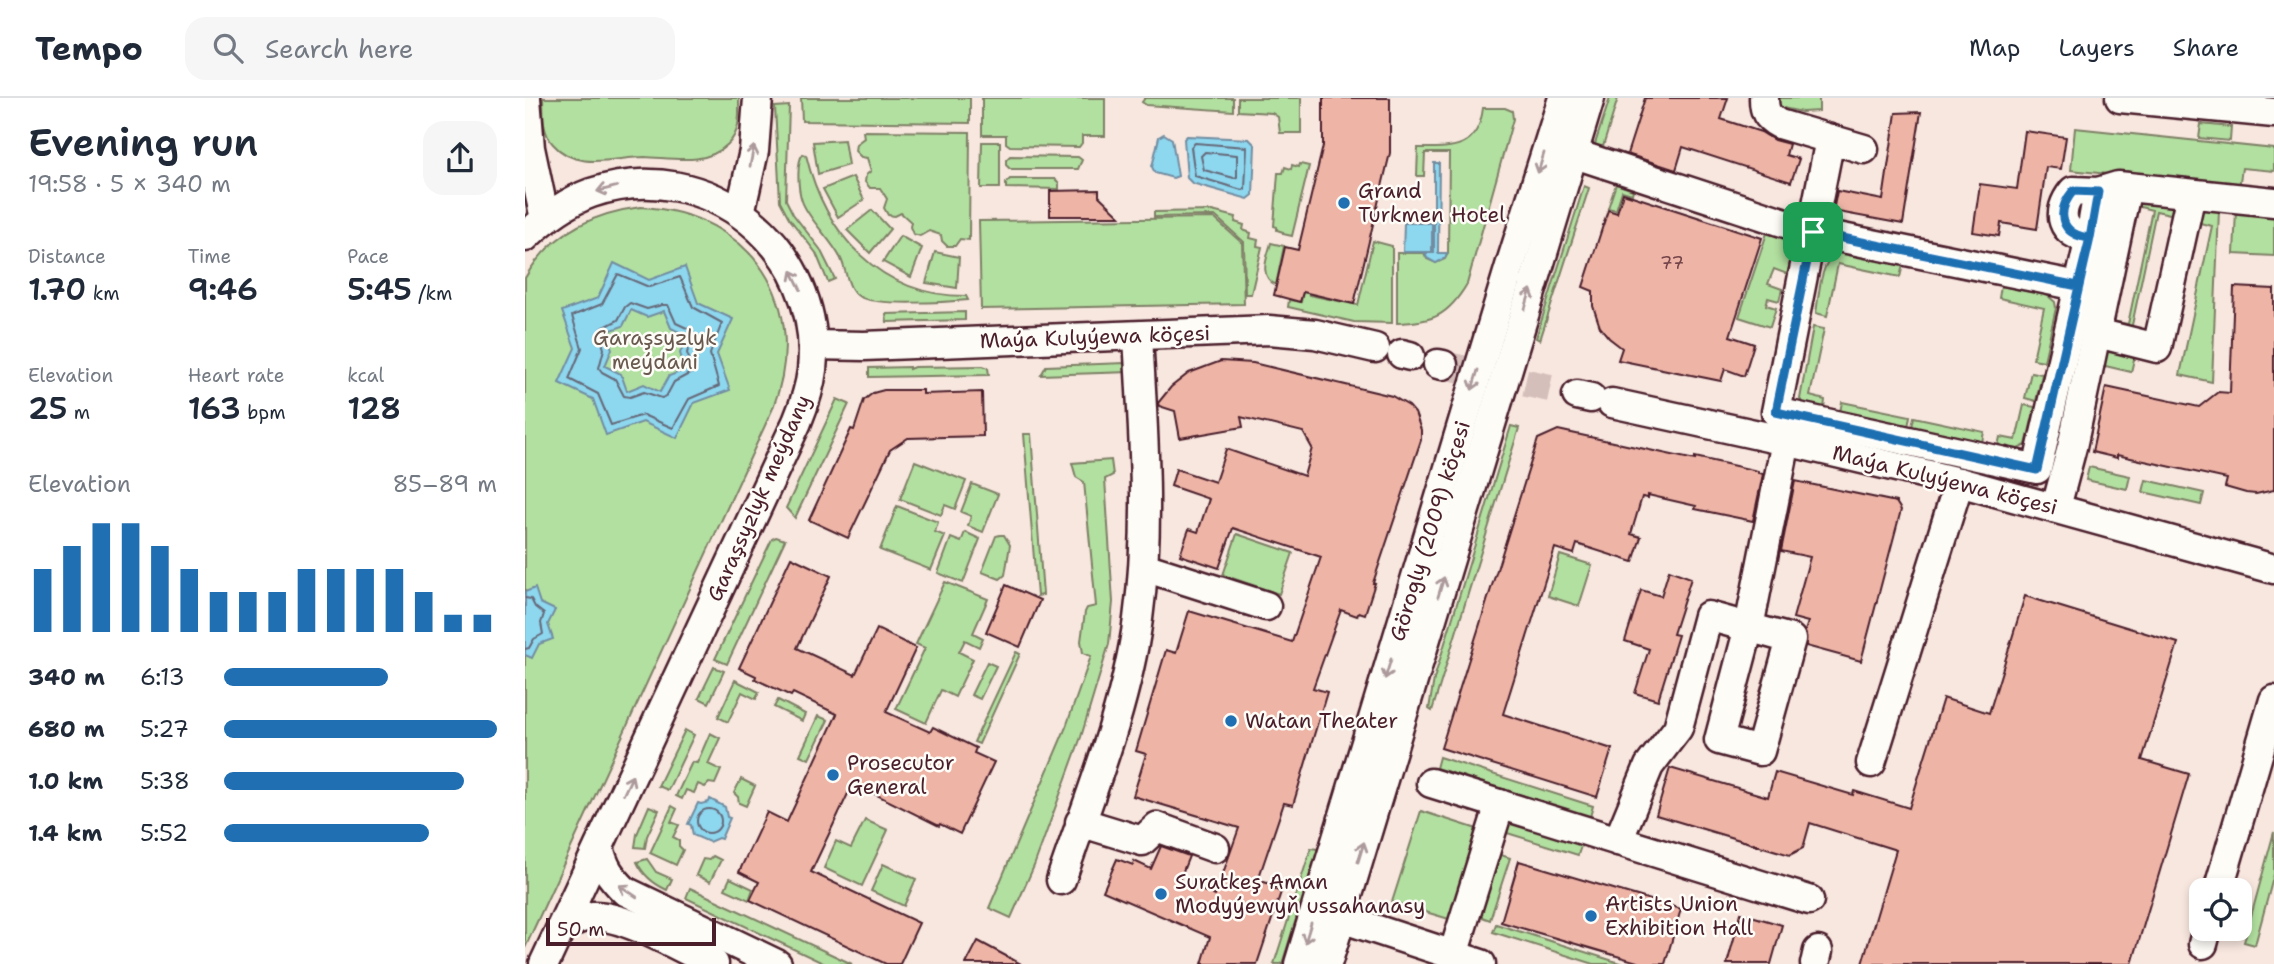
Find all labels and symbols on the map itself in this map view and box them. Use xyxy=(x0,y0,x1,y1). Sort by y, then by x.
one-way arrow xyxy=(746,145,760,168)
one-way arrow xyxy=(1534,151,1547,173)
place label: Grand Turkmen Hotel xyxy=(1358,177,1506,229)
one-way arrow xyxy=(597,184,619,197)
marker: Grand Turkmen Hotel xyxy=(1336,195,1352,211)
pin xyxy=(1783,202,1843,262)
house number: 77 xyxy=(1660,251,1684,275)
one-way arrow xyxy=(789,270,803,291)
one-way arrow xyxy=(1523,288,1536,310)
street label: Maýa Kulyýewa köçesi xyxy=(979,319,1211,355)
park label: Garaşsyzlyk meýdani xyxy=(593,324,717,376)
one-way arrow xyxy=(1468,369,1481,391)
street label: Garaşsyzlyk meýdany xyxy=(701,390,817,606)
street label: Görogly (2009) köçesi xyxy=(1383,417,1477,645)
street label: Maýa Kulyýewa köçesi xyxy=(1830,438,2060,522)
one-way arrow xyxy=(1436,577,1449,599)
one-way arrow xyxy=(1381,657,1394,679)
place label: Watan Theater xyxy=(1245,707,1398,735)
marker: Watan Theater xyxy=(1223,713,1239,729)
place label: Prosecutor General xyxy=(847,749,955,801)
marker: Prosecutor General xyxy=(825,767,841,783)
one-way arrow xyxy=(622,775,635,796)
one-way arrow xyxy=(1356,841,1369,863)
place label: Suratkeş Aman Modyýewyň ussahanasy xyxy=(1175,868,1425,920)
one-way arrow xyxy=(619,884,638,898)
marker: Suratkeş Aman Modyýewyň ussahanasy xyxy=(1153,886,1169,902)
place label: Artists Union Exhibition Hall xyxy=(1605,890,1754,942)
marker: Artists Union Exhibition Hall xyxy=(1583,908,1599,924)
scale bar xyxy=(546,915,716,947)
one-way arrow xyxy=(1301,922,1314,944)

